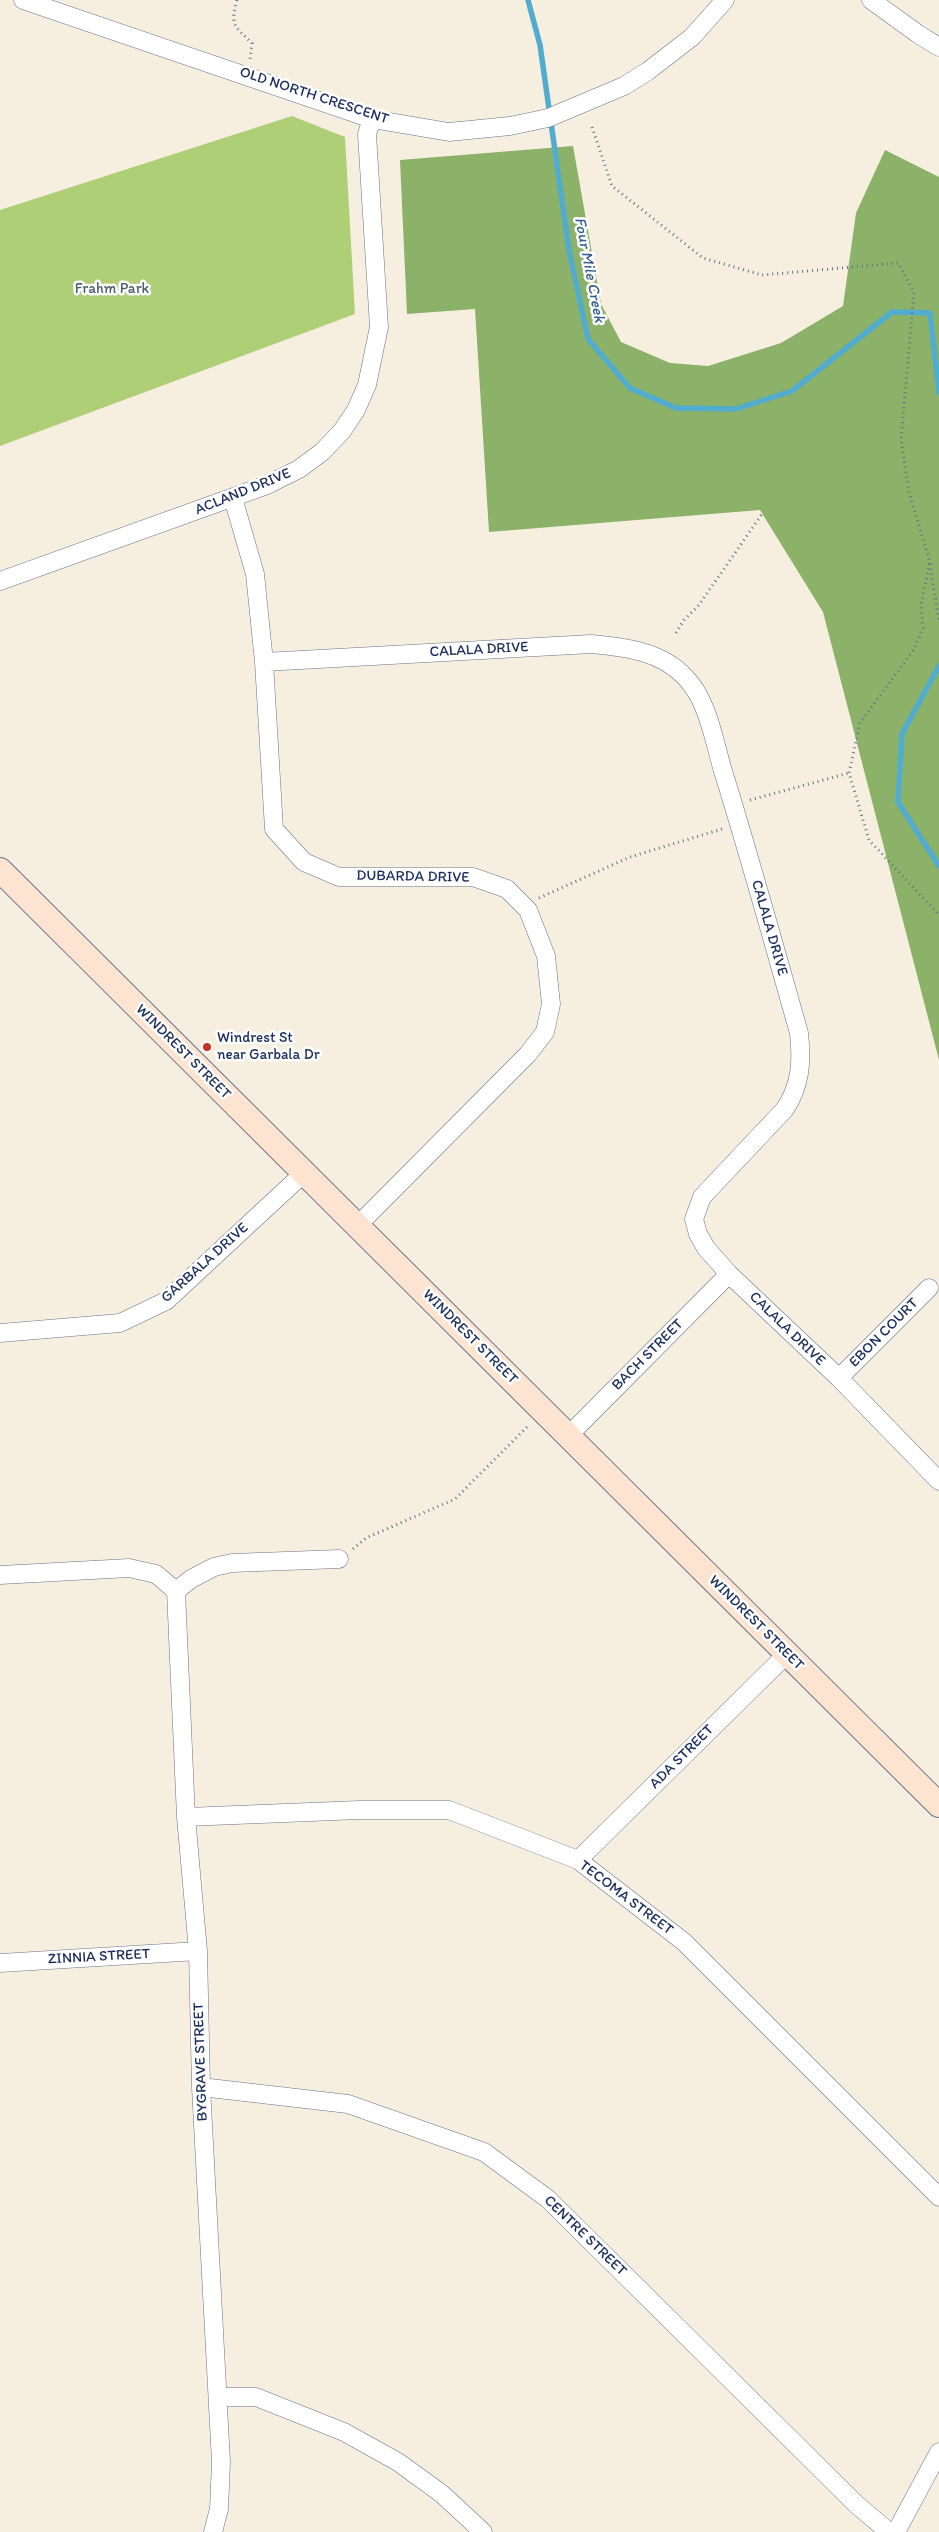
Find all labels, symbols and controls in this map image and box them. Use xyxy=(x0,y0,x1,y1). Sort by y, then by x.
street label: OLD NORTH CRESCENT xyxy=(237,63,391,129)
water label: Four Mile Creek xyxy=(569,216,609,324)
park label: Frahm Park xyxy=(75,280,149,298)
street label: ACLAND DRIVE xyxy=(192,465,294,519)
street label: CALALA DRIVE xyxy=(429,638,529,662)
street label: DUBARDA DRIVE xyxy=(356,867,470,887)
street label: CALALA DRIVE xyxy=(747,878,791,978)
street label: WINDREST STREET xyxy=(132,1001,234,1103)
place label: Windrest St near Garbala Dr xyxy=(217,1029,320,1064)
marker: Windrest St near Garbala Dr xyxy=(201,1041,213,1053)
street label: GARBALA DRIVE xyxy=(158,1219,252,1307)
street label: WINDREST STREET xyxy=(419,1286,521,1388)
street label: CALALA DRIVE xyxy=(745,1288,829,1370)
street label: EBON COURT xyxy=(846,1295,922,1371)
street label: BACH STREET xyxy=(608,1315,688,1395)
street label: WINDREST STREET xyxy=(705,1572,807,1674)
street label: ADA STREET xyxy=(646,1721,718,1793)
street label: TECOMA STREET xyxy=(575,1857,677,1939)
street label: ZINNIA STREET xyxy=(47,1945,151,1969)
street label: BYGRAVE STREET xyxy=(190,2002,212,2122)
street label: CENTRE STREET xyxy=(540,2192,630,2280)

